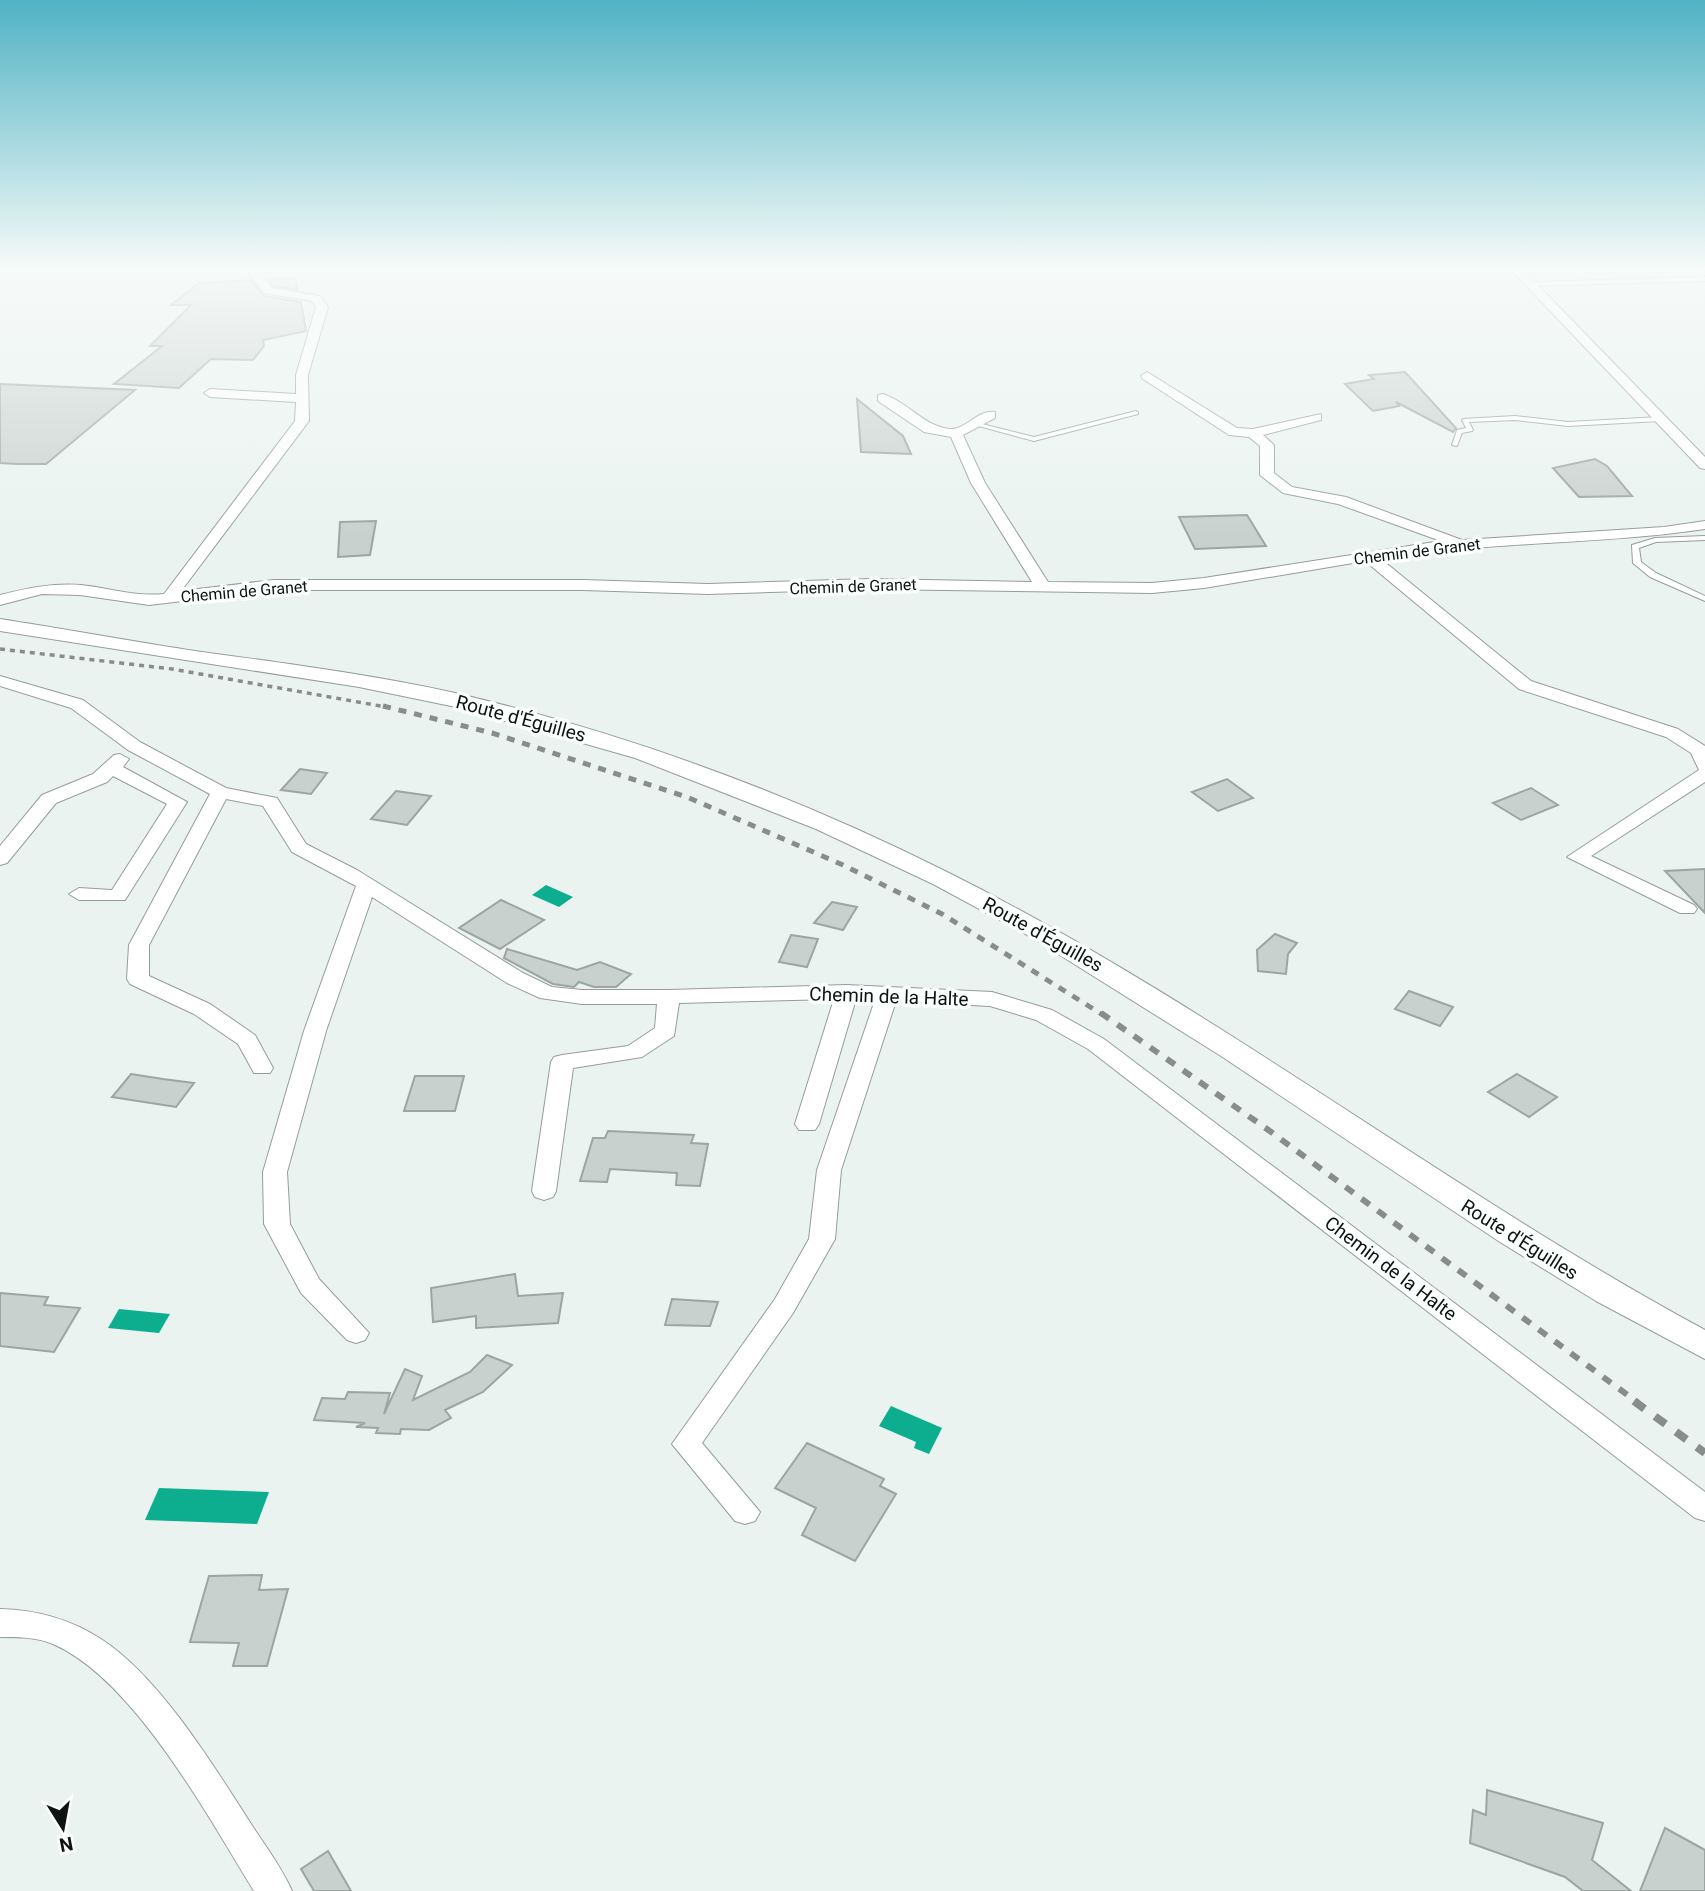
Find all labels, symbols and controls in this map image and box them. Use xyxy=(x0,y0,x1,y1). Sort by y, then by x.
street label: Chemin de Granet xyxy=(1353,534,1481,569)
street label: Chemin de Granet xyxy=(789,575,917,598)
street label: Chemin de Granet xyxy=(180,576,308,607)
street label: Route d'Éguilles xyxy=(453,690,588,747)
street label: Route d'Éguilles xyxy=(979,892,1107,977)
street label: Chemin de la Halte xyxy=(809,982,969,1011)
street label: Route d'Éguilles xyxy=(1457,1194,1582,1285)
street label: Chemin de la Halte xyxy=(1320,1211,1461,1326)
north arrow xyxy=(28,1793,98,1863)
text: N xyxy=(57,1832,75,1857)

